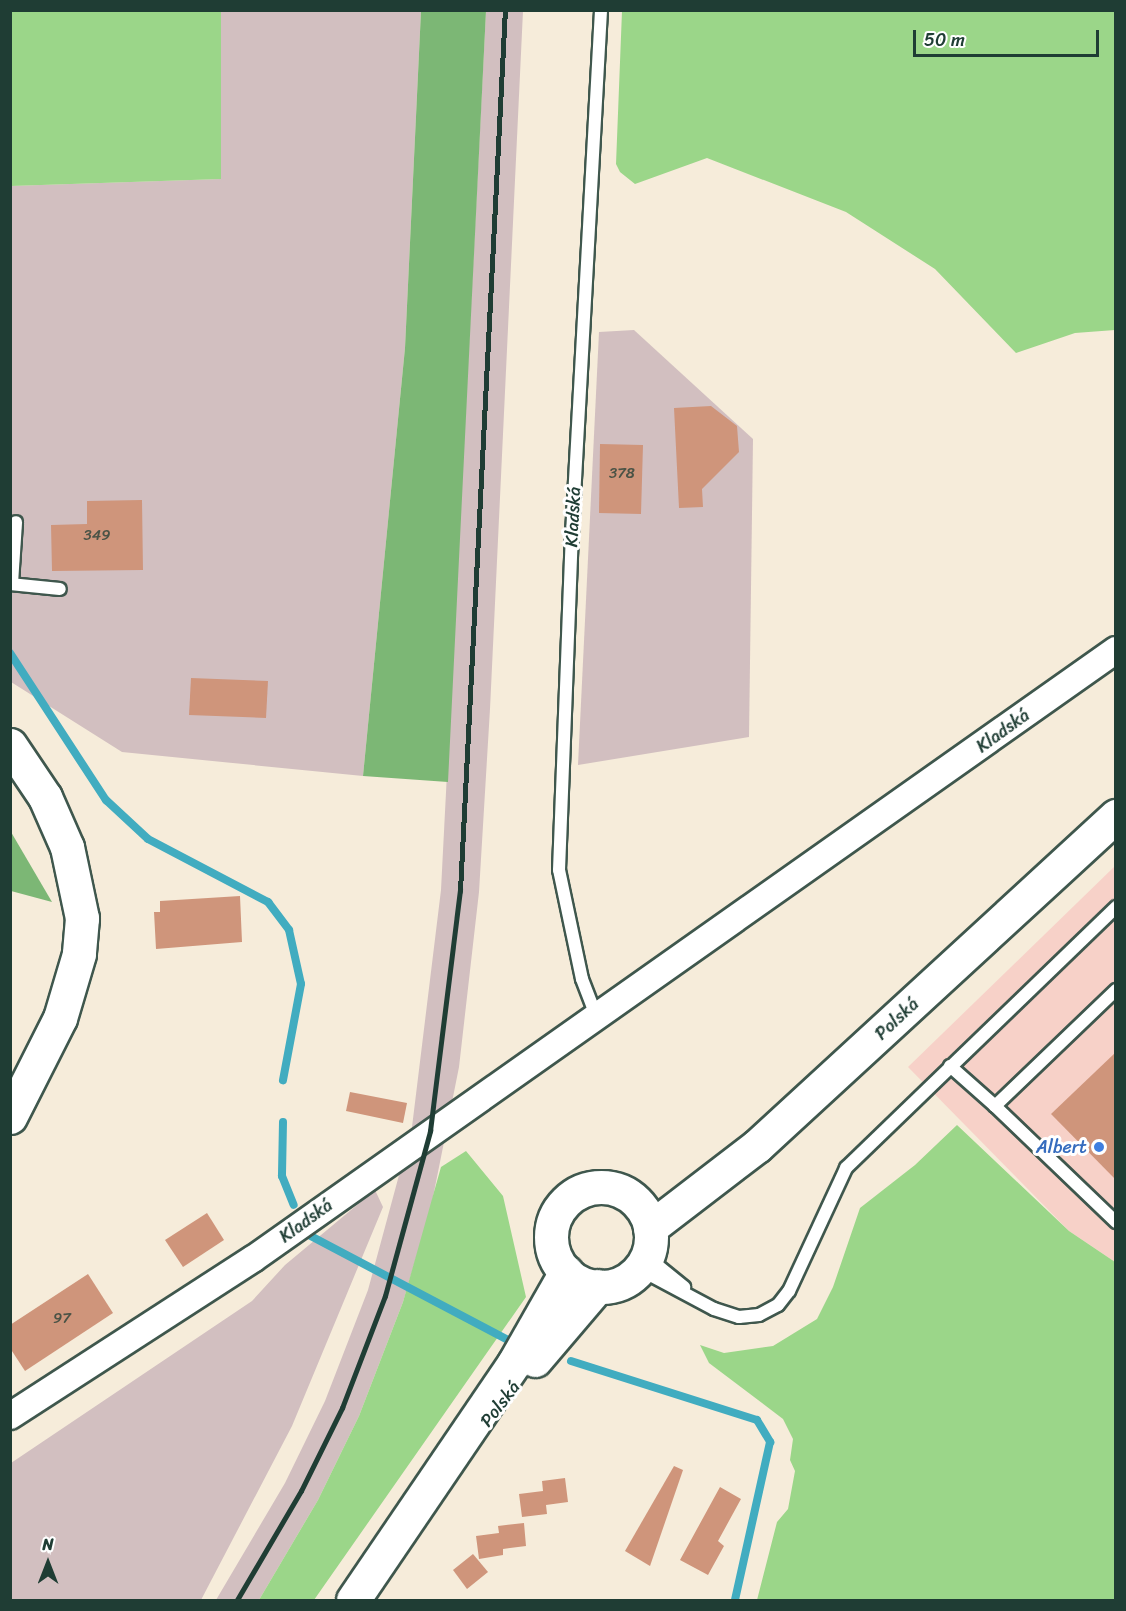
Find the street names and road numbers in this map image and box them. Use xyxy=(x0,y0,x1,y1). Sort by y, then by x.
street label: Kladská xyxy=(561,486,585,548)
street label: Kladská xyxy=(972,704,1034,758)
street label: Polská xyxy=(871,993,923,1045)
street label: Kladská xyxy=(275,1194,337,1248)
street label: Polská xyxy=(475,1377,525,1431)

